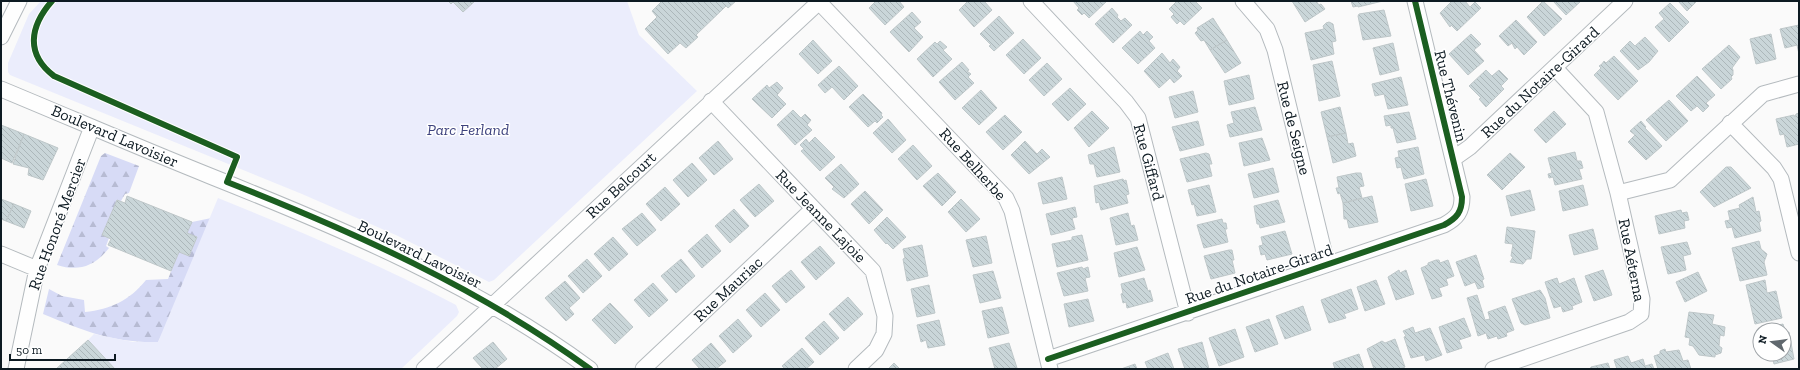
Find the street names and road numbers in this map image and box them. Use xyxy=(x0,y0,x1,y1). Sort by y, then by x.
street label: Rue du Notaire-Girard xyxy=(1477,22,1603,142)
street label: Rue Thévenin xyxy=(1430,48,1472,145)
street label: Rue de Seigne xyxy=(1273,79,1315,177)
street label: Boulevard Lavoisier xyxy=(49,101,181,171)
street label: Rue Giffard xyxy=(1130,122,1168,203)
street label: Rue Belherbe xyxy=(936,124,1010,204)
street label: Rue Belcourt xyxy=(582,148,660,222)
street label: Rue Honoré Mercier xyxy=(24,155,90,293)
street label: Rue Jeanne Lajoie xyxy=(772,166,870,266)
street label: Boulevard Lavoisier xyxy=(355,216,485,292)
street label: Rue Aéterna xyxy=(1615,217,1649,303)
street label: Rue du Notaire-Girard xyxy=(1183,240,1335,308)
street label: Rue Mauriac xyxy=(690,252,766,326)

